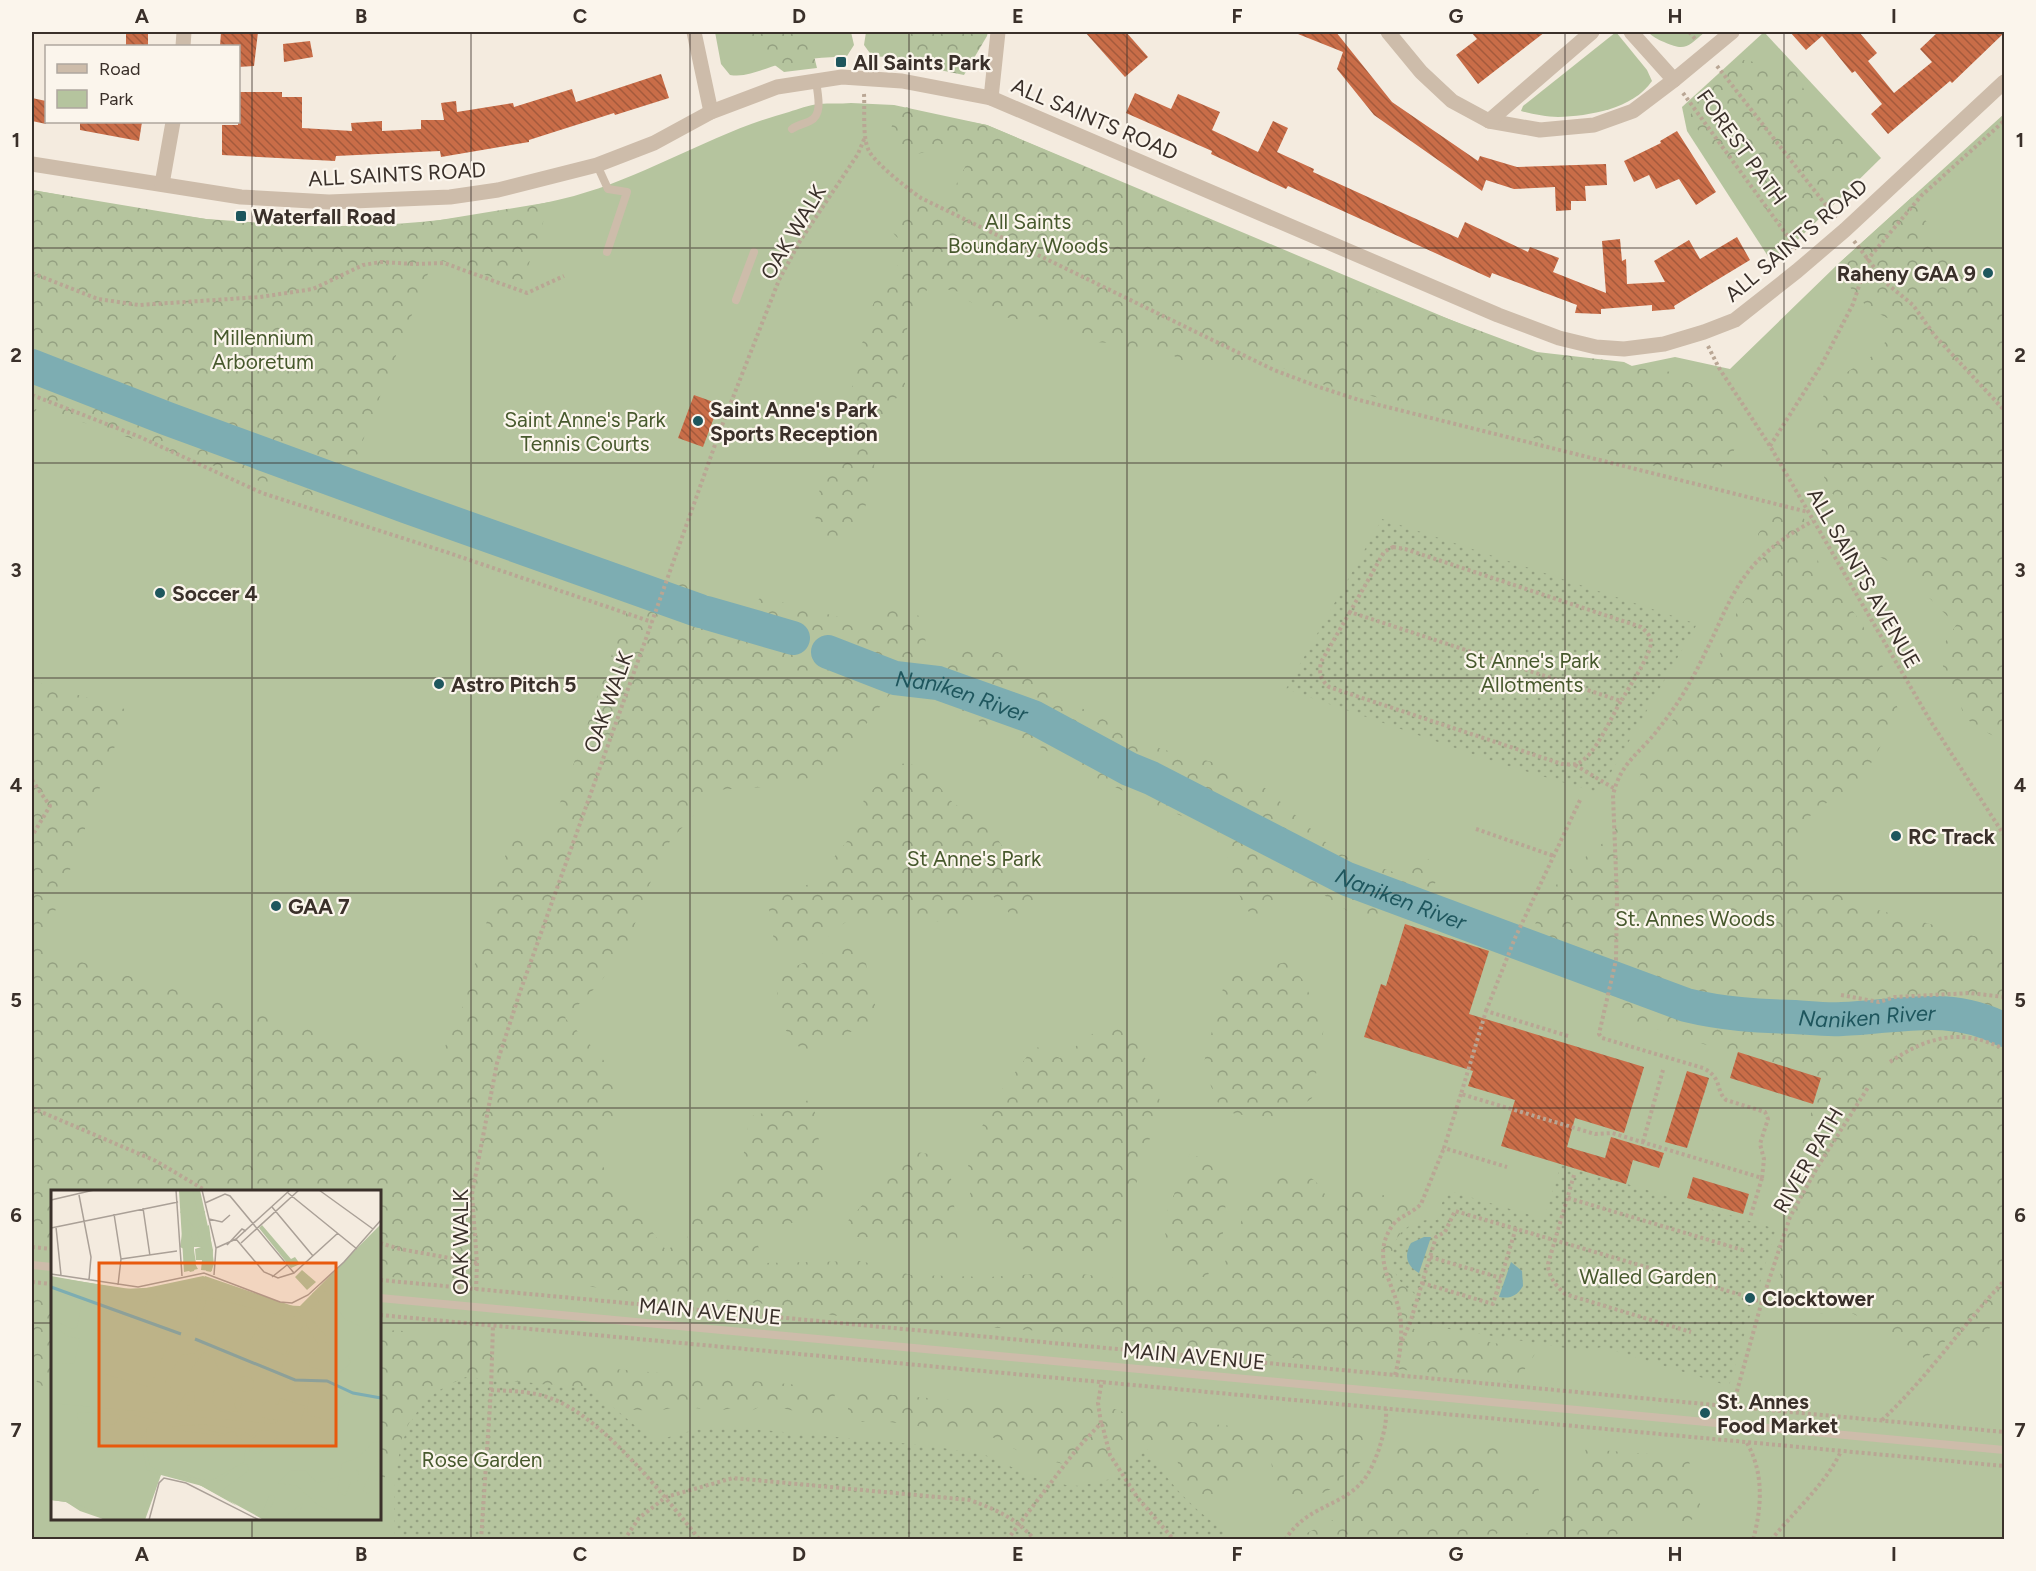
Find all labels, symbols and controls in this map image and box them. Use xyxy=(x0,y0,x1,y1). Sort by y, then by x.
text: A xyxy=(135,4,150,28)
text: B xyxy=(355,4,367,28)
text: C xyxy=(573,4,587,28)
text: D xyxy=(792,4,806,28)
text: E xyxy=(1012,4,1024,28)
text: F xyxy=(1231,4,1243,28)
text: G xyxy=(1449,4,1464,28)
text: H xyxy=(1668,4,1683,28)
text: I xyxy=(1891,4,1897,28)
legend xyxy=(45,45,240,123)
place label: All Saints Park xyxy=(853,50,992,75)
marker: All Saints Park xyxy=(834,55,848,69)
text: Road xyxy=(99,58,140,80)
street label: ALL SAINTS ROAD xyxy=(1008,73,1182,165)
street label: FOREST PATH xyxy=(1692,84,1792,210)
text: Park xyxy=(99,88,134,110)
text: 1 xyxy=(12,128,20,152)
text: 1 xyxy=(2016,128,2024,152)
street label: ALL SAINTS ROAD xyxy=(307,157,487,191)
street label: ALL SAINTS ROAD xyxy=(1720,173,1872,307)
street label: OAK WALK xyxy=(755,180,831,284)
place label: Waterfall Road xyxy=(253,204,396,229)
marker: Waterfall Road xyxy=(234,209,248,223)
park label: All Saints Boundary Woods xyxy=(948,209,1108,258)
place label: Raheny GAA 9 xyxy=(1837,261,1976,286)
marker: Raheny GAA 9 xyxy=(1981,266,1995,280)
park label: Millennium Arboretum xyxy=(212,325,314,374)
text: 2 xyxy=(10,343,22,367)
text: 2 xyxy=(2014,343,2026,367)
place label: Saint Anne's Park Sports Reception xyxy=(710,397,879,446)
park label: Saint Anne's Park Tennis Courts xyxy=(504,407,667,456)
marker: Saint Anne's Park Sports Reception xyxy=(691,414,705,428)
street label: ALL SAINTS AVENUE xyxy=(1802,483,1926,673)
text: 3 xyxy=(10,558,22,582)
text: 3 xyxy=(2014,558,2026,582)
place label: Soccer 4 xyxy=(172,581,258,606)
marker: Soccer 4 xyxy=(153,586,167,600)
street label: OAK WALK xyxy=(578,648,638,756)
park label: St Anne's Park Allotments xyxy=(1465,648,1600,697)
water label: Naniken River xyxy=(894,665,1033,728)
place label: Astro Pitch 5 xyxy=(451,672,576,697)
marker: Astro Pitch 5 xyxy=(432,677,446,691)
text: 4 xyxy=(10,773,23,797)
text: 4 xyxy=(2014,773,2027,797)
place label: RC Track xyxy=(1908,824,1996,849)
marker: RC Track xyxy=(1889,829,1903,843)
park label: St Anne's Park xyxy=(907,846,1042,871)
water label: Naniken River xyxy=(1331,862,1471,936)
place label: GAA 7 xyxy=(288,894,350,919)
marker: GAA 7 xyxy=(269,899,283,913)
park label: St. Annes Woods xyxy=(1615,906,1775,931)
text: 5 xyxy=(10,988,22,1012)
text: 5 xyxy=(2014,988,2026,1012)
water label: Naniken River xyxy=(1797,999,1937,1033)
street label: RIVER PATH xyxy=(1768,1103,1848,1217)
street label: OAK WALK xyxy=(448,1189,473,1295)
inset map xyxy=(51,1190,381,1520)
text: 6 xyxy=(10,1203,22,1227)
text: 6 xyxy=(2014,1203,2026,1227)
park label: Walled Garden xyxy=(1579,1264,1717,1289)
place label: Clocktower xyxy=(1762,1286,1874,1311)
marker: Clocktower xyxy=(1743,1291,1757,1305)
street label: MAIN AVENUE xyxy=(638,1292,782,1330)
street label: MAIN AVENUE xyxy=(1122,1337,1266,1375)
place label: St. Annes Food Market xyxy=(1717,1389,1838,1438)
marker: St. Annes Food Market xyxy=(1698,1406,1712,1420)
text: 7 xyxy=(10,1418,22,1442)
text: 7 xyxy=(2014,1418,2026,1442)
park label: Rose Garden xyxy=(421,1447,543,1472)
text: A xyxy=(135,1542,150,1566)
text: B xyxy=(355,1542,367,1566)
text: C xyxy=(573,1542,587,1566)
text: D xyxy=(792,1542,806,1566)
text: E xyxy=(1012,1542,1024,1566)
text: F xyxy=(1231,1542,1243,1566)
text: G xyxy=(1449,1542,1464,1566)
text: H xyxy=(1668,1542,1683,1566)
text: I xyxy=(1891,1542,1897,1566)

